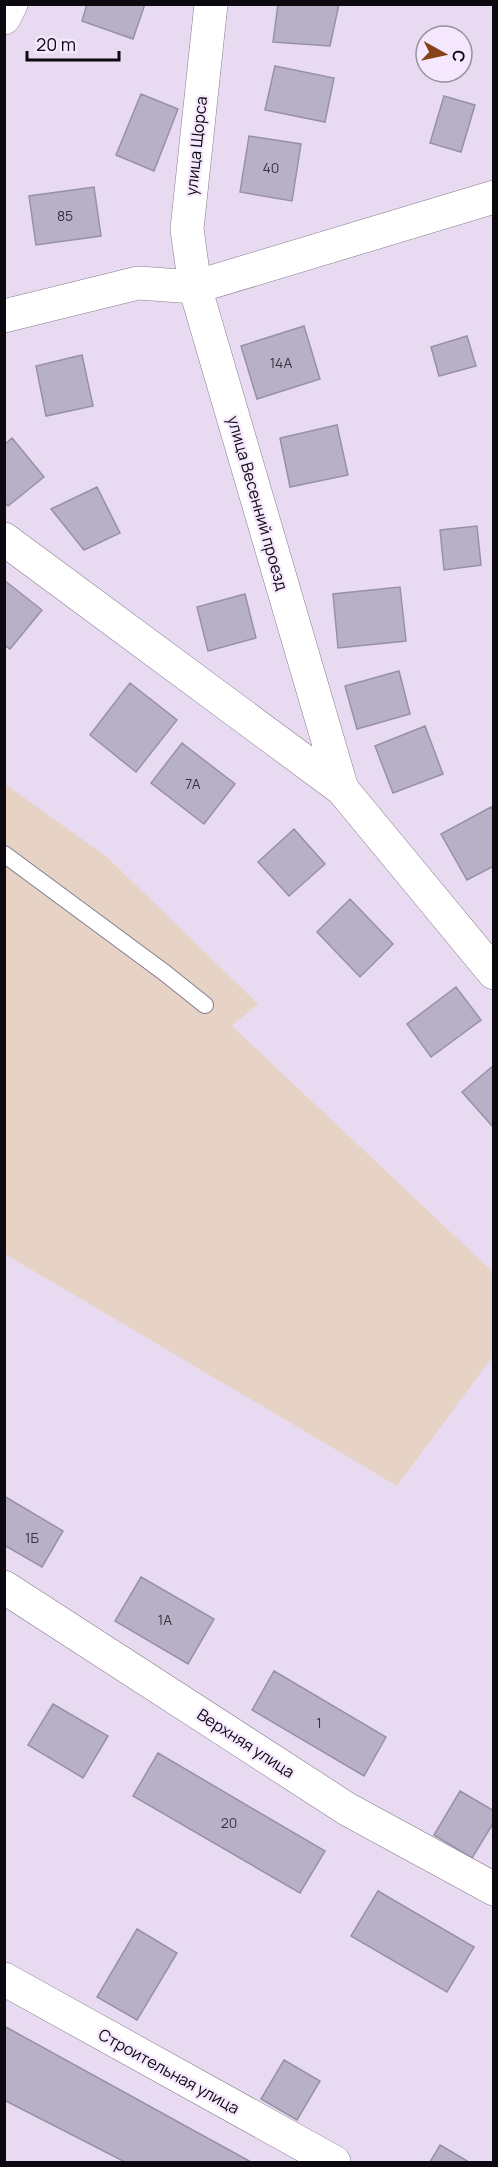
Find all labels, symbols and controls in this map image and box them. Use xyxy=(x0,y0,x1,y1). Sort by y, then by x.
scale bar xyxy=(27,24,118,62)
north arrow xyxy=(414,24,474,84)
text: 20 m xyxy=(36,32,76,56)
text: С xyxy=(447,49,471,64)
street label: улица Щорса xyxy=(180,95,212,197)
house number: 40 xyxy=(263,158,279,177)
house number: 85 xyxy=(57,206,73,225)
house number: 14А xyxy=(270,353,292,372)
street label: улица Весенний проезд xyxy=(223,413,294,593)
house number: 7А xyxy=(185,774,201,793)
house number: 1Б xyxy=(25,1528,39,1547)
house number: 1А xyxy=(158,1610,172,1629)
street label: Верхняя улица xyxy=(193,1703,299,1783)
house number: 1 xyxy=(316,1713,322,1732)
house number: 20 xyxy=(221,1813,237,1832)
street label: Строительная улица xyxy=(95,2023,243,2119)

